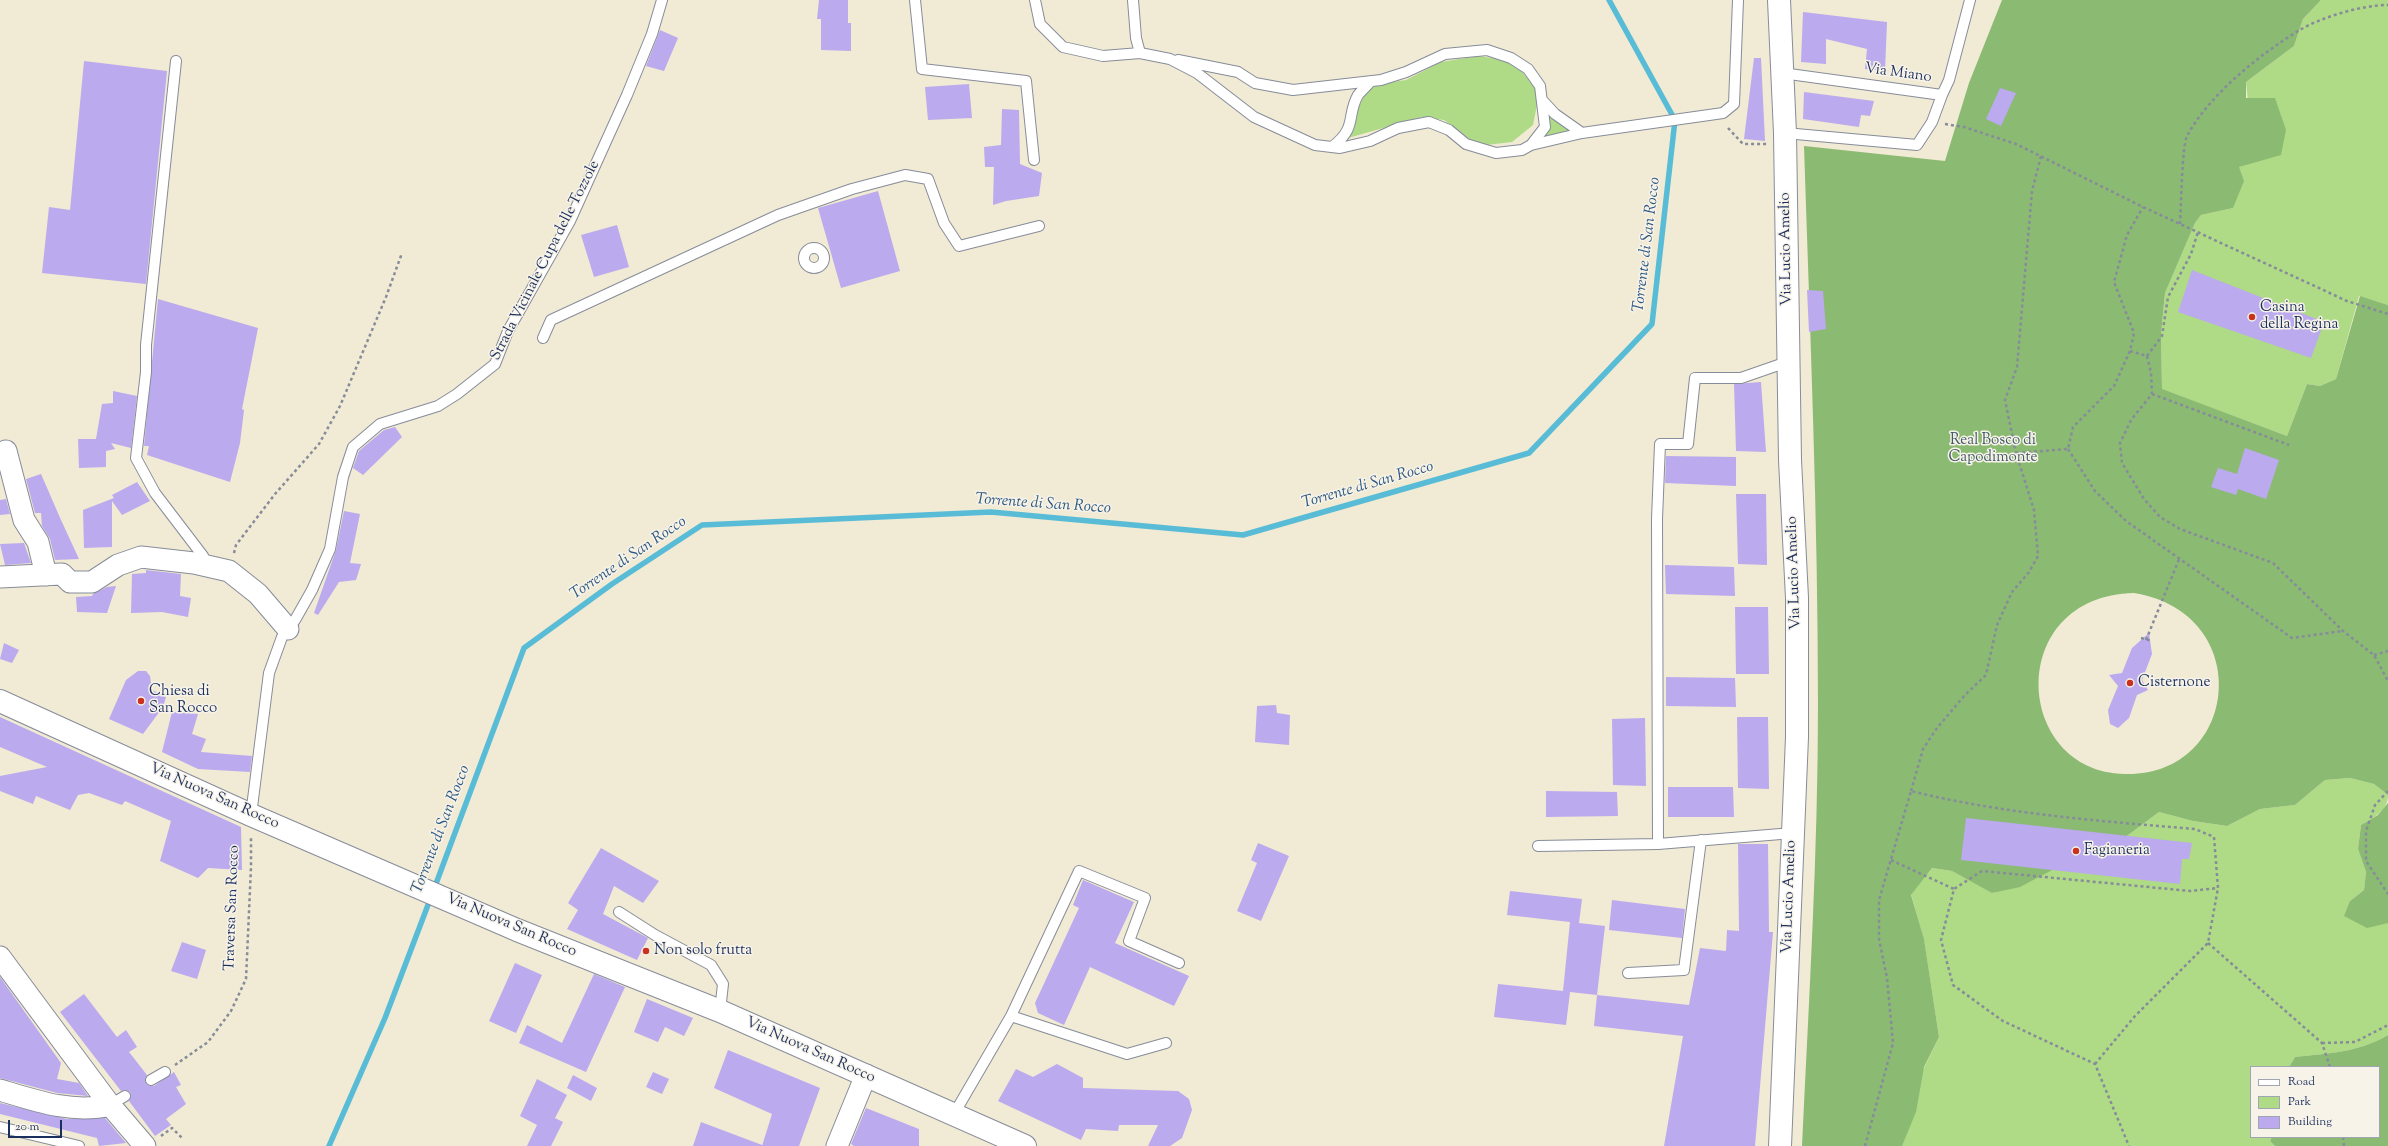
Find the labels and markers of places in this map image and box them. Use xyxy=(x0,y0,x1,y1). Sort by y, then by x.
place label: Casina della Regina xyxy=(2260,299,2338,334)
marker: Casina della Regina xyxy=(2247,312,2257,322)
place label: Cisternone xyxy=(2138,674,2210,692)
marker: Cisternone xyxy=(2125,678,2135,688)
place label: Chiesa di San Rocco xyxy=(149,683,217,718)
marker: Chiesa di San Rocco xyxy=(136,696,146,706)
place label: Fagianeria xyxy=(2084,842,2150,860)
marker: Fagianeria xyxy=(2071,846,2081,856)
place label: Non solo frutta xyxy=(654,942,752,960)
marker: Non solo frutta xyxy=(641,946,651,956)

